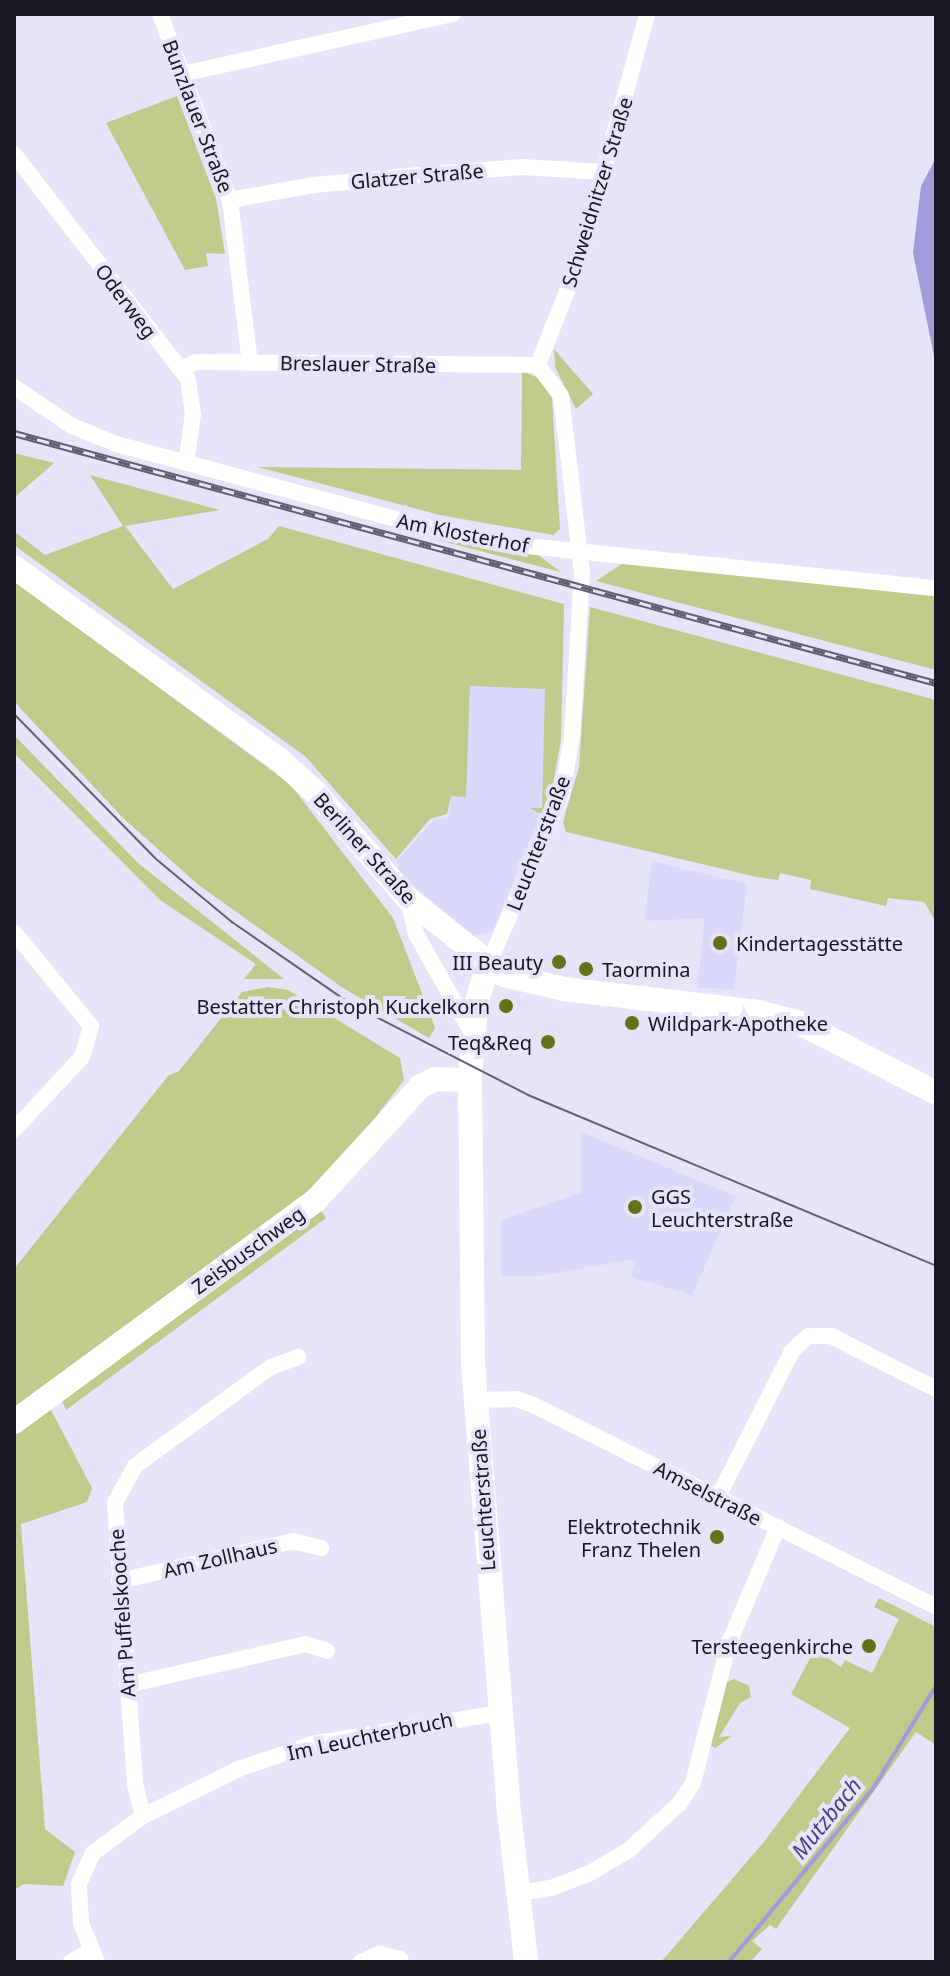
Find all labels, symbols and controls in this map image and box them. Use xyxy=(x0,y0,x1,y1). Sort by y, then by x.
street label: Bunzlauer Straße xyxy=(158,36,238,196)
street label: Schweidnitzer Straße xyxy=(557,94,637,290)
street label: Glatzer Straße xyxy=(349,158,485,194)
street label: Oderweg xyxy=(90,259,162,343)
street label: Breslauer Straße xyxy=(280,351,436,377)
street label: Am Klosterhof xyxy=(395,508,531,558)
street label: Leuchterstraße xyxy=(501,772,575,914)
street label: Berliner Straße xyxy=(309,788,421,908)
place label: Kindertagesstätte xyxy=(736,931,903,955)
marker: Kindertagesstätte xyxy=(711,934,729,952)
place label: III Beauty xyxy=(452,950,543,974)
marker: III Beauty xyxy=(550,953,568,971)
place label: Taormina xyxy=(602,957,691,981)
marker: Taormina xyxy=(577,960,595,978)
place label: Bestatter Christoph Kuckelkorn xyxy=(196,994,490,1018)
marker: Bestatter Christoph Kuckelkorn xyxy=(497,997,515,1015)
place label: Wildpark-Apotheke xyxy=(648,1011,828,1035)
marker: Wildpark-Apotheke xyxy=(623,1014,641,1032)
place label: Teq&Req xyxy=(448,1030,532,1054)
marker: Teq&Req xyxy=(539,1033,557,1051)
place label: GGS Leuchterstraße xyxy=(651,1184,794,1231)
marker: GGS Leuchterstraße xyxy=(626,1198,644,1216)
street label: Zeisbuschweg xyxy=(187,1201,309,1299)
street label: Leuchterstraße xyxy=(466,1428,500,1572)
street label: Amselstraße xyxy=(650,1456,766,1530)
place label: Elektrotechnik Franz Thelen xyxy=(567,1514,701,1561)
street label: Am Puffelskooche xyxy=(104,1528,140,1698)
marker: Elektrotechnik Franz Thelen xyxy=(708,1528,726,1546)
street label: Am Zollhaus xyxy=(161,1533,279,1583)
place label: Tersteegenkirche xyxy=(692,1634,853,1658)
marker: Tersteegenkirche xyxy=(860,1637,878,1655)
street label: Im Leuchterbruch xyxy=(285,1707,455,1765)
water label: Mutzbach xyxy=(785,1772,867,1864)

